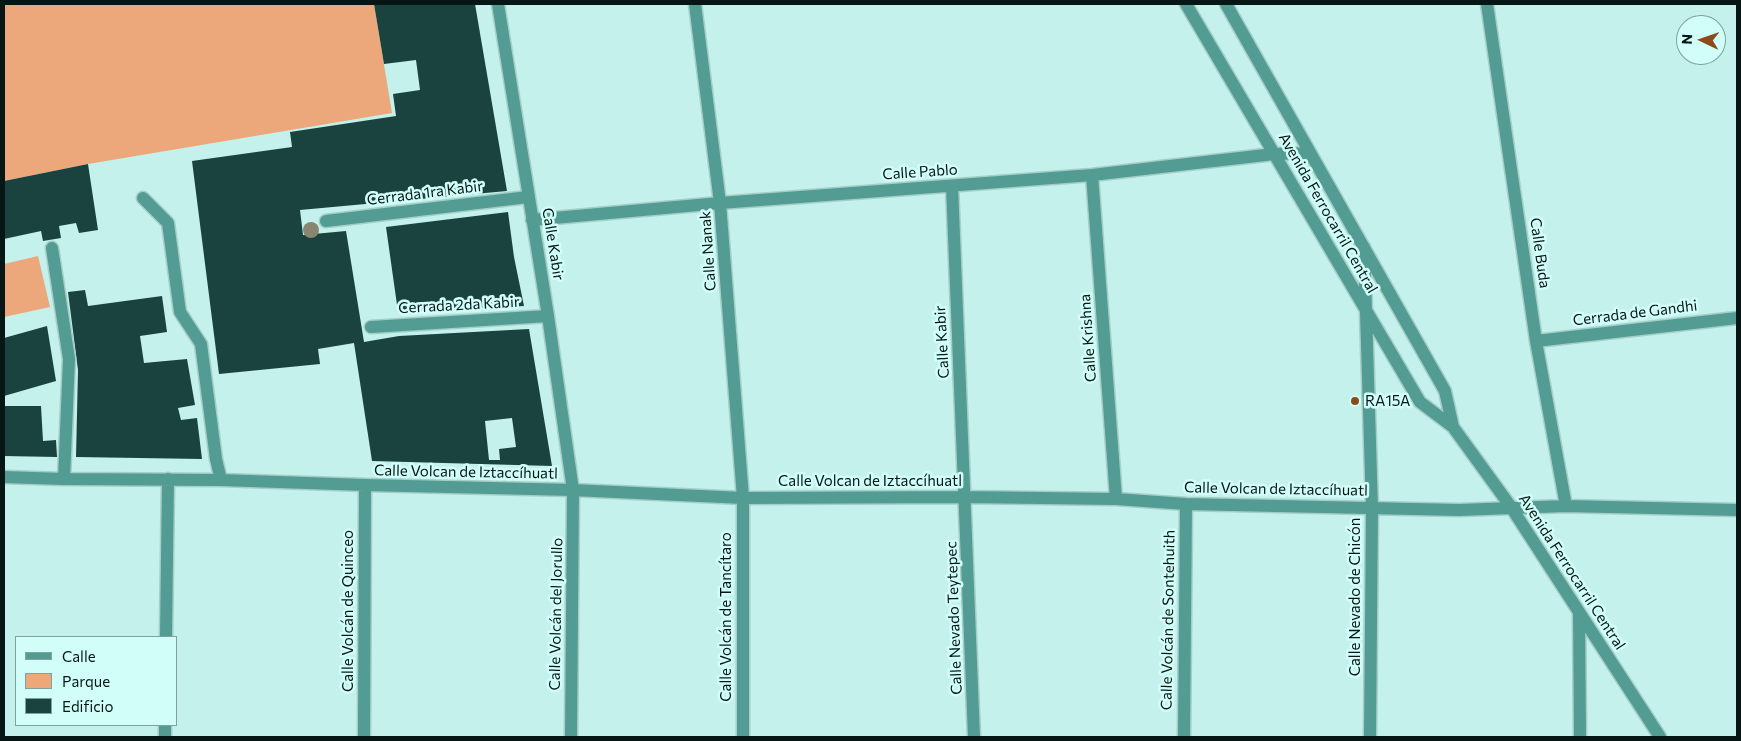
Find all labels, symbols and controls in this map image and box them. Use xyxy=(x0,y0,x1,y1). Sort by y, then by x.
north arrow xyxy=(1676,15,1726,65)
text: N xyxy=(1678,34,1695,45)
street label: Avenida Ferrocarril Central xyxy=(1275,130,1381,296)
street label: Calle Pablo xyxy=(882,160,958,184)
street label: Cerrada 1ra Kabir xyxy=(366,177,484,209)
street label: Calle Kabir xyxy=(538,206,568,282)
street label: Calle Nanak xyxy=(696,210,720,292)
street label: Calle Buda xyxy=(1526,217,1554,289)
street label: Cerrada 2da Kabir xyxy=(398,293,520,317)
street label: Calle Krishna xyxy=(1076,293,1100,383)
street label: Cerrada de Gandhi xyxy=(1572,296,1698,330)
street label: Calle Kabir xyxy=(931,305,953,379)
place label: RA15A xyxy=(1365,392,1410,410)
marker: RA15A xyxy=(1349,395,1361,407)
street label: Calle Volcan de Iztaccíhuatl xyxy=(374,461,558,483)
street label: Calle Volcan de Iztaccíhuatl xyxy=(778,472,962,490)
street label: Calle Volcan de Iztaccíhuatl xyxy=(1184,478,1368,500)
street label: Avenida Ferrocarril Central xyxy=(1515,491,1629,653)
street label: Calle Nevado de Chicón xyxy=(1346,518,1364,676)
street label: Calle Volcán de Quinceo xyxy=(339,530,357,692)
street label: Calle Volcán de Sontehuith xyxy=(1157,530,1179,710)
street label: Calle Volcán de Tancítaro xyxy=(717,532,735,702)
street label: Calle Volcán del Jorullo xyxy=(546,537,566,691)
street label: Calle Nevado Teytepec xyxy=(942,541,966,695)
legend xyxy=(15,636,178,726)
text: Calle xyxy=(62,647,96,665)
text: Parque xyxy=(62,672,110,690)
text: Edificio xyxy=(62,697,113,715)

